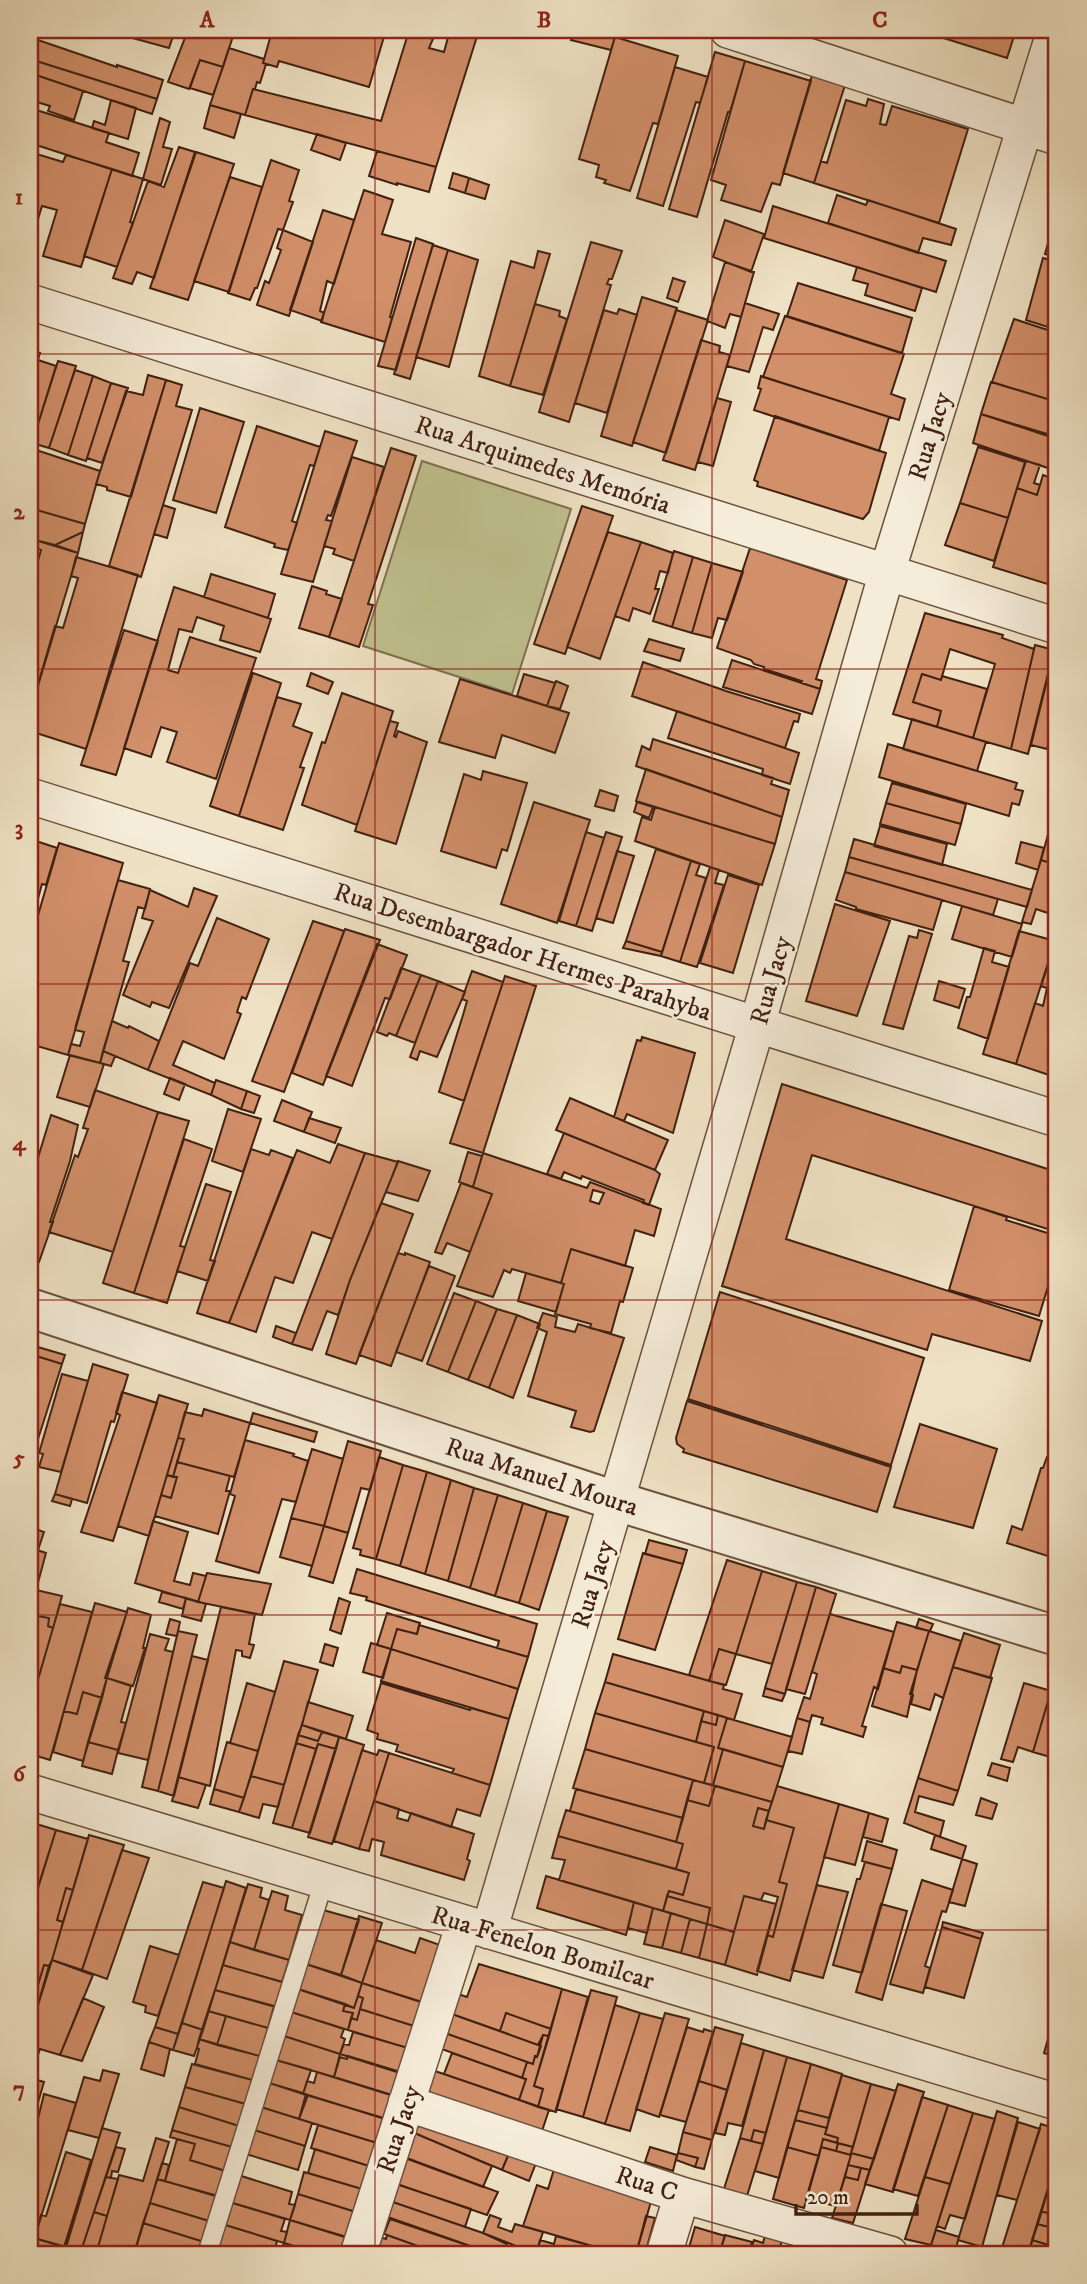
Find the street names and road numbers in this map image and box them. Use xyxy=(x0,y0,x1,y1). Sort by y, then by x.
street label: Rua Jacy xyxy=(901,388,960,485)
street label: Rua Arquimedes Memória xyxy=(411,409,674,522)
street label: Rua Desembargador Hermes Parahyba xyxy=(330,876,716,1029)
street label: Rua Jacy xyxy=(743,932,800,1029)
street label: Rua Manuel Moura xyxy=(441,1431,642,1524)
street label: Rua Jacy xyxy=(564,1536,623,1633)
street label: Rua Fenelon Bomilcar xyxy=(427,1899,658,1998)
street label: Rua Jacy xyxy=(370,2081,429,2178)
street label: Rua C xyxy=(611,2159,682,2210)

